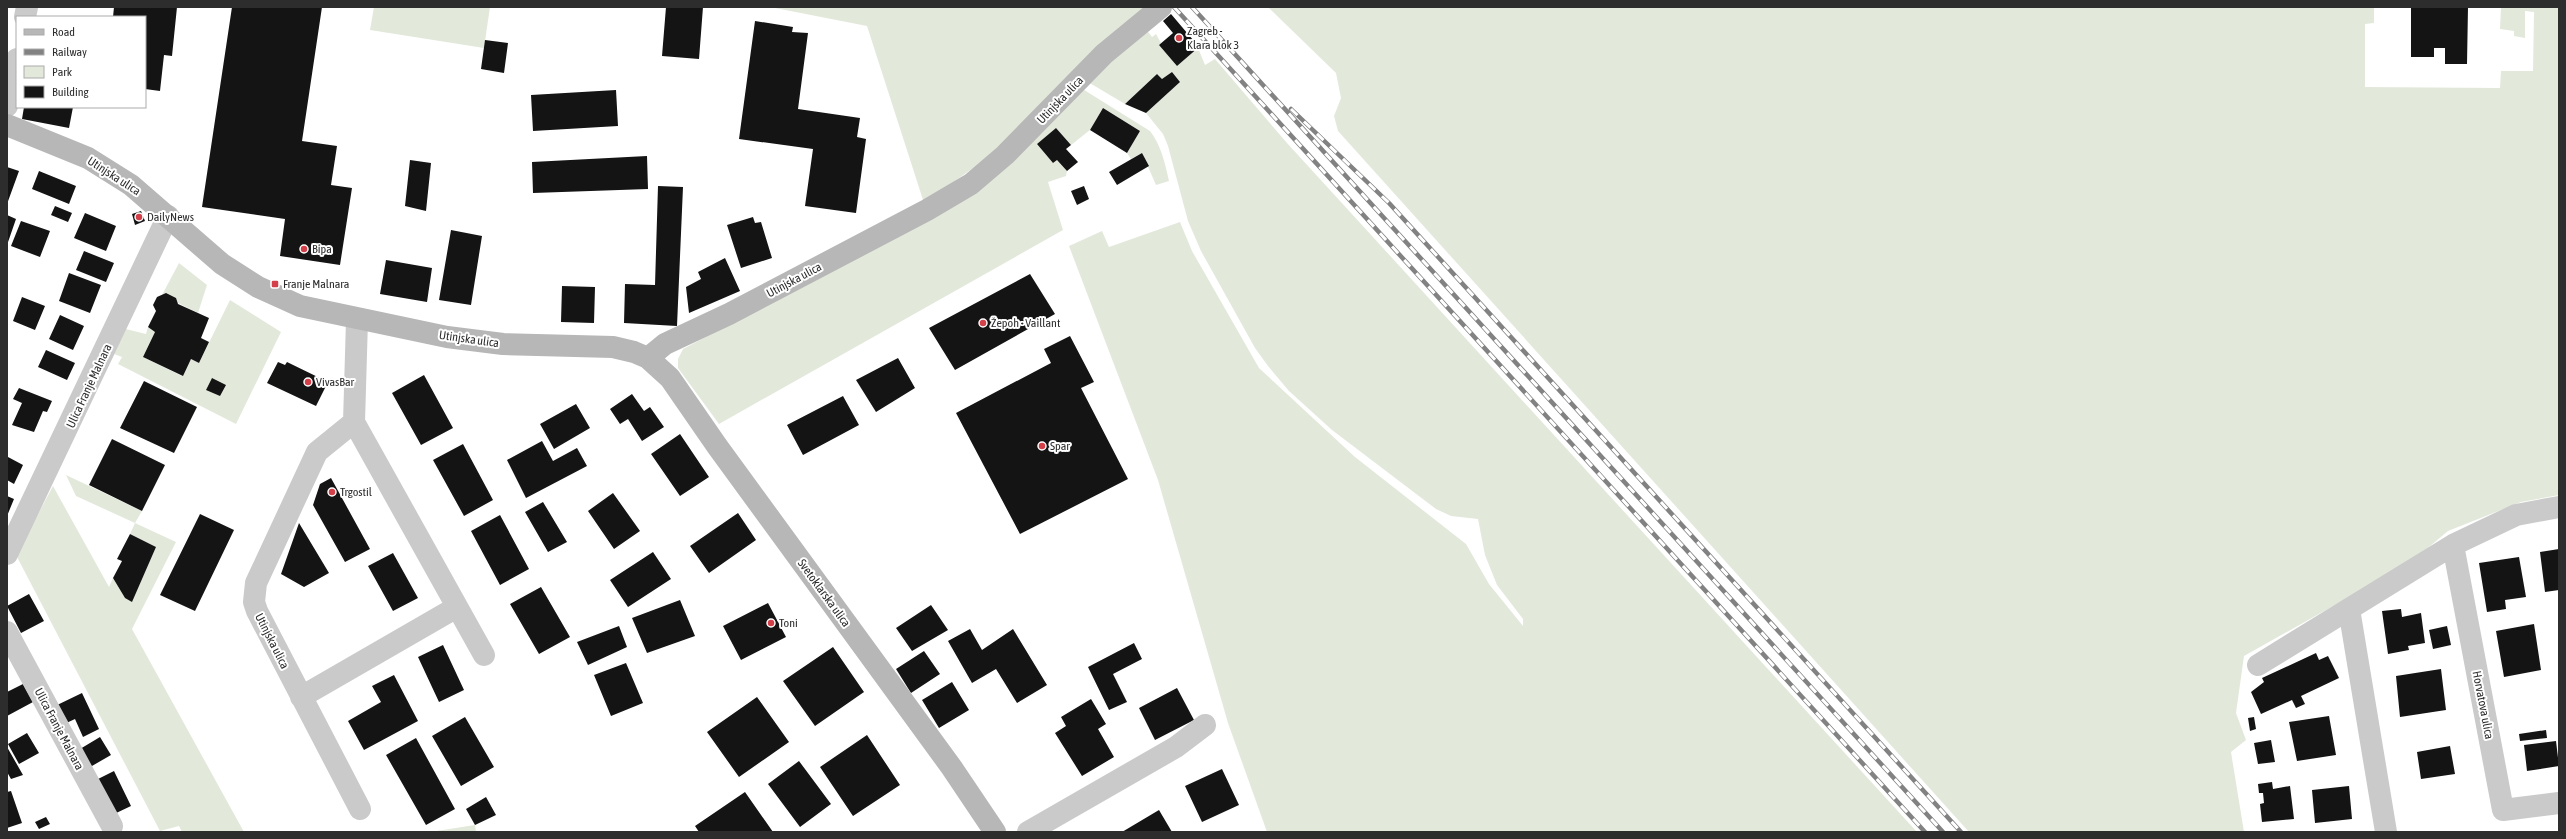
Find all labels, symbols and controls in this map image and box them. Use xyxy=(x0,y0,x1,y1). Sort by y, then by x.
legend xyxy=(16,16,146,108)
place label: Zagreb - Klara blok 3 xyxy=(1187,24,1239,52)
text: Road xyxy=(52,25,75,39)
marker: Zagreb - Klara blok 3 xyxy=(1174,33,1184,43)
text: Railway xyxy=(52,45,87,59)
text: Park xyxy=(52,65,73,79)
street label: Utinjska ulica xyxy=(1034,73,1086,127)
text: Building xyxy=(52,85,90,99)
street label: Utinjska ulica xyxy=(85,154,143,198)
place label: DailyNews xyxy=(147,210,194,224)
marker: DailyNews xyxy=(134,212,144,222)
place label: Bipa xyxy=(312,242,332,256)
marker: Bipa xyxy=(299,244,309,254)
street label: Utinjska ulica xyxy=(764,260,824,300)
place label: Franje Malnara xyxy=(283,277,349,291)
marker: Franje Malnara xyxy=(270,279,280,289)
place label: Žepoh - Vaillant xyxy=(991,316,1061,330)
marker: Žepoh - Vaillant xyxy=(978,318,988,328)
street label: Utinjska ulica xyxy=(438,328,500,350)
street label: Ulica Franje Malnara xyxy=(63,342,115,430)
place label: VivasBar xyxy=(316,375,355,389)
marker: VivasBar xyxy=(303,377,313,387)
place label: Spar xyxy=(1050,439,1070,453)
marker: Spar xyxy=(1037,441,1047,451)
place label: Trgostil xyxy=(340,485,373,499)
marker: Trgostil xyxy=(327,487,337,497)
street label: Svetoklarska ulica xyxy=(795,556,853,630)
street label: Utinjska ulica xyxy=(252,611,292,671)
place label: Toni xyxy=(779,616,798,630)
marker: Toni xyxy=(766,618,776,628)
street label: Horvatova ulica xyxy=(2470,670,2496,740)
street label: Ulica Franje Malnara xyxy=(31,686,87,772)

